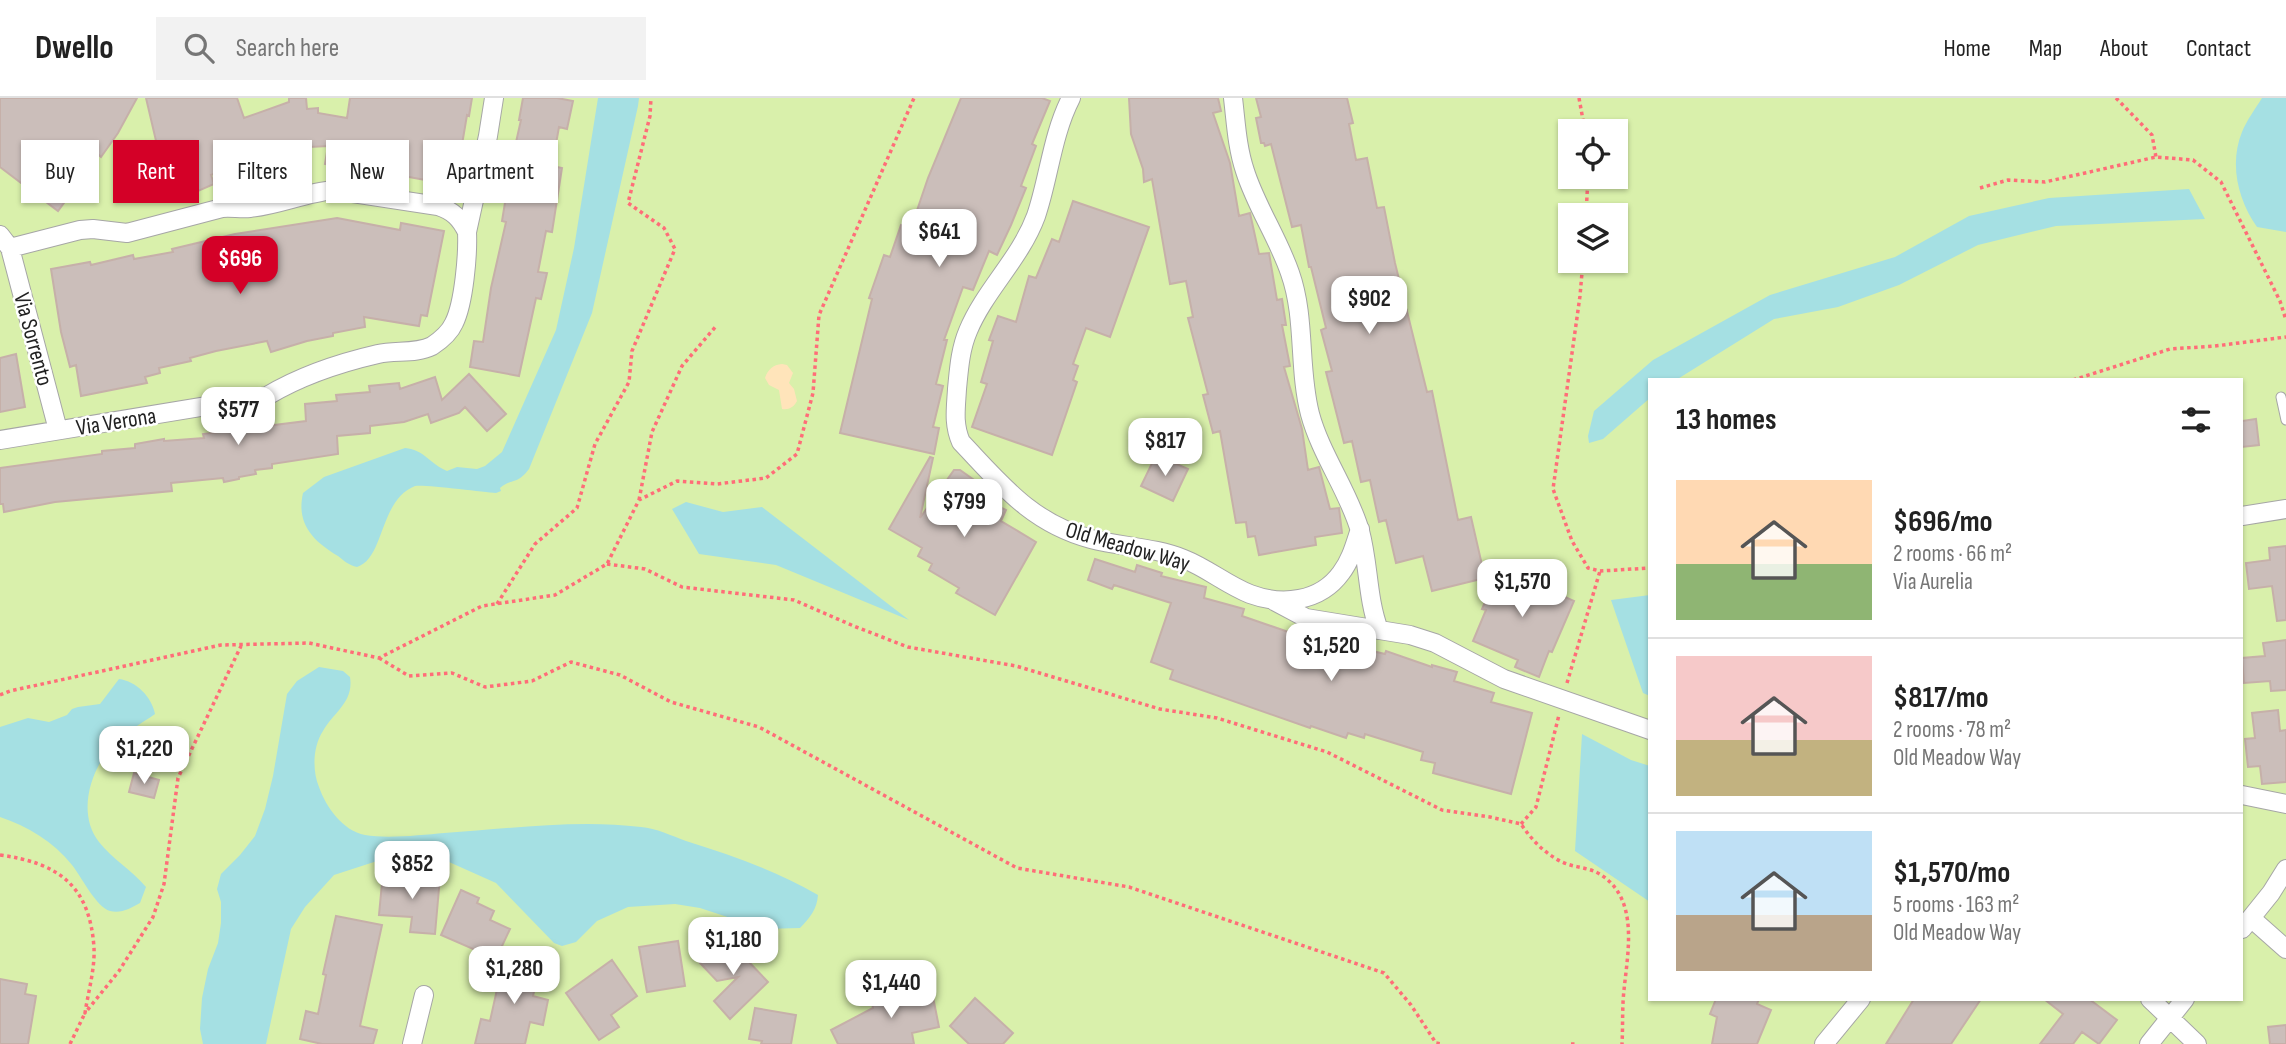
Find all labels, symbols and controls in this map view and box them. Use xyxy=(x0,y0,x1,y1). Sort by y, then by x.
search box xyxy=(156,17,646,80)
text: Dwello xyxy=(35,28,114,68)
icon: search xyxy=(180,29,218,67)
text: Search here xyxy=(236,33,339,64)
text: Home xyxy=(1943,34,1991,63)
text: Map xyxy=(2029,34,2062,63)
text: About xyxy=(2100,34,2148,63)
text: Contact xyxy=(2186,34,2251,63)
map controls xyxy=(1558,119,1628,273)
button: locate xyxy=(1558,119,1628,189)
chip: Buy xyxy=(21,140,99,203)
chip: Rent xyxy=(113,140,199,203)
chip: Filters xyxy=(213,140,312,203)
chip: New xyxy=(326,140,409,203)
chip: Apartment xyxy=(423,140,558,203)
button: layers xyxy=(1558,203,1628,273)
pin: $641 xyxy=(898,209,980,269)
text: $641 xyxy=(918,218,960,246)
pin: $696 xyxy=(199,236,281,296)
text: $696 xyxy=(218,245,262,273)
pin: $902 xyxy=(1328,276,1410,336)
text: $902 xyxy=(1347,285,1391,313)
street label: Via Sorrento xyxy=(7,290,59,389)
pin: $577 xyxy=(197,388,279,447)
text: $577 xyxy=(217,396,259,424)
icon: filters xyxy=(2177,401,2215,439)
street label: Via Verona xyxy=(74,402,158,442)
text: 13 homes xyxy=(1676,402,1777,438)
pin: $817 xyxy=(1124,418,1206,478)
text: $817 xyxy=(1144,427,1186,455)
pin: $799 xyxy=(923,480,1005,539)
text: $799 xyxy=(942,488,986,516)
text: $696/mo xyxy=(1893,504,1993,540)
icon: home xyxy=(1732,508,1816,592)
street label: Old Meadow Way xyxy=(1062,516,1193,578)
text: 2 rooms · 66 m² xyxy=(1893,540,2012,568)
pin: $1,570 xyxy=(1465,560,1579,619)
text: $1,570 xyxy=(1493,568,1551,596)
text: Via Aurelia xyxy=(1893,568,1973,596)
pin: $1,520 xyxy=(1274,624,1388,683)
text: $1,520 xyxy=(1302,632,1360,660)
text: $817/mo xyxy=(1893,680,1989,716)
icon: home xyxy=(1732,684,1816,768)
text: 2 rooms · 78 m² xyxy=(1893,716,2011,744)
pin: $1,220 xyxy=(87,726,201,786)
text: $1,220 xyxy=(115,735,173,763)
text: Old Meadow Way xyxy=(1893,744,2021,772)
pin: $852 xyxy=(371,842,453,901)
text: $852 xyxy=(391,850,433,878)
text: $1,570/mo xyxy=(1893,855,2010,891)
icon: home xyxy=(1732,859,1816,943)
text: 5 rooms · 163 m² xyxy=(1893,891,2019,919)
pin: $1,180 xyxy=(676,918,790,977)
text: Old Meadow Way xyxy=(1893,919,2021,947)
text: $1,180 xyxy=(704,926,762,954)
pin: $1,280 xyxy=(457,946,571,1006)
text: $1,280 xyxy=(485,955,543,983)
pin: $1,440 xyxy=(834,960,948,1020)
text: $1,440 xyxy=(861,969,921,997)

